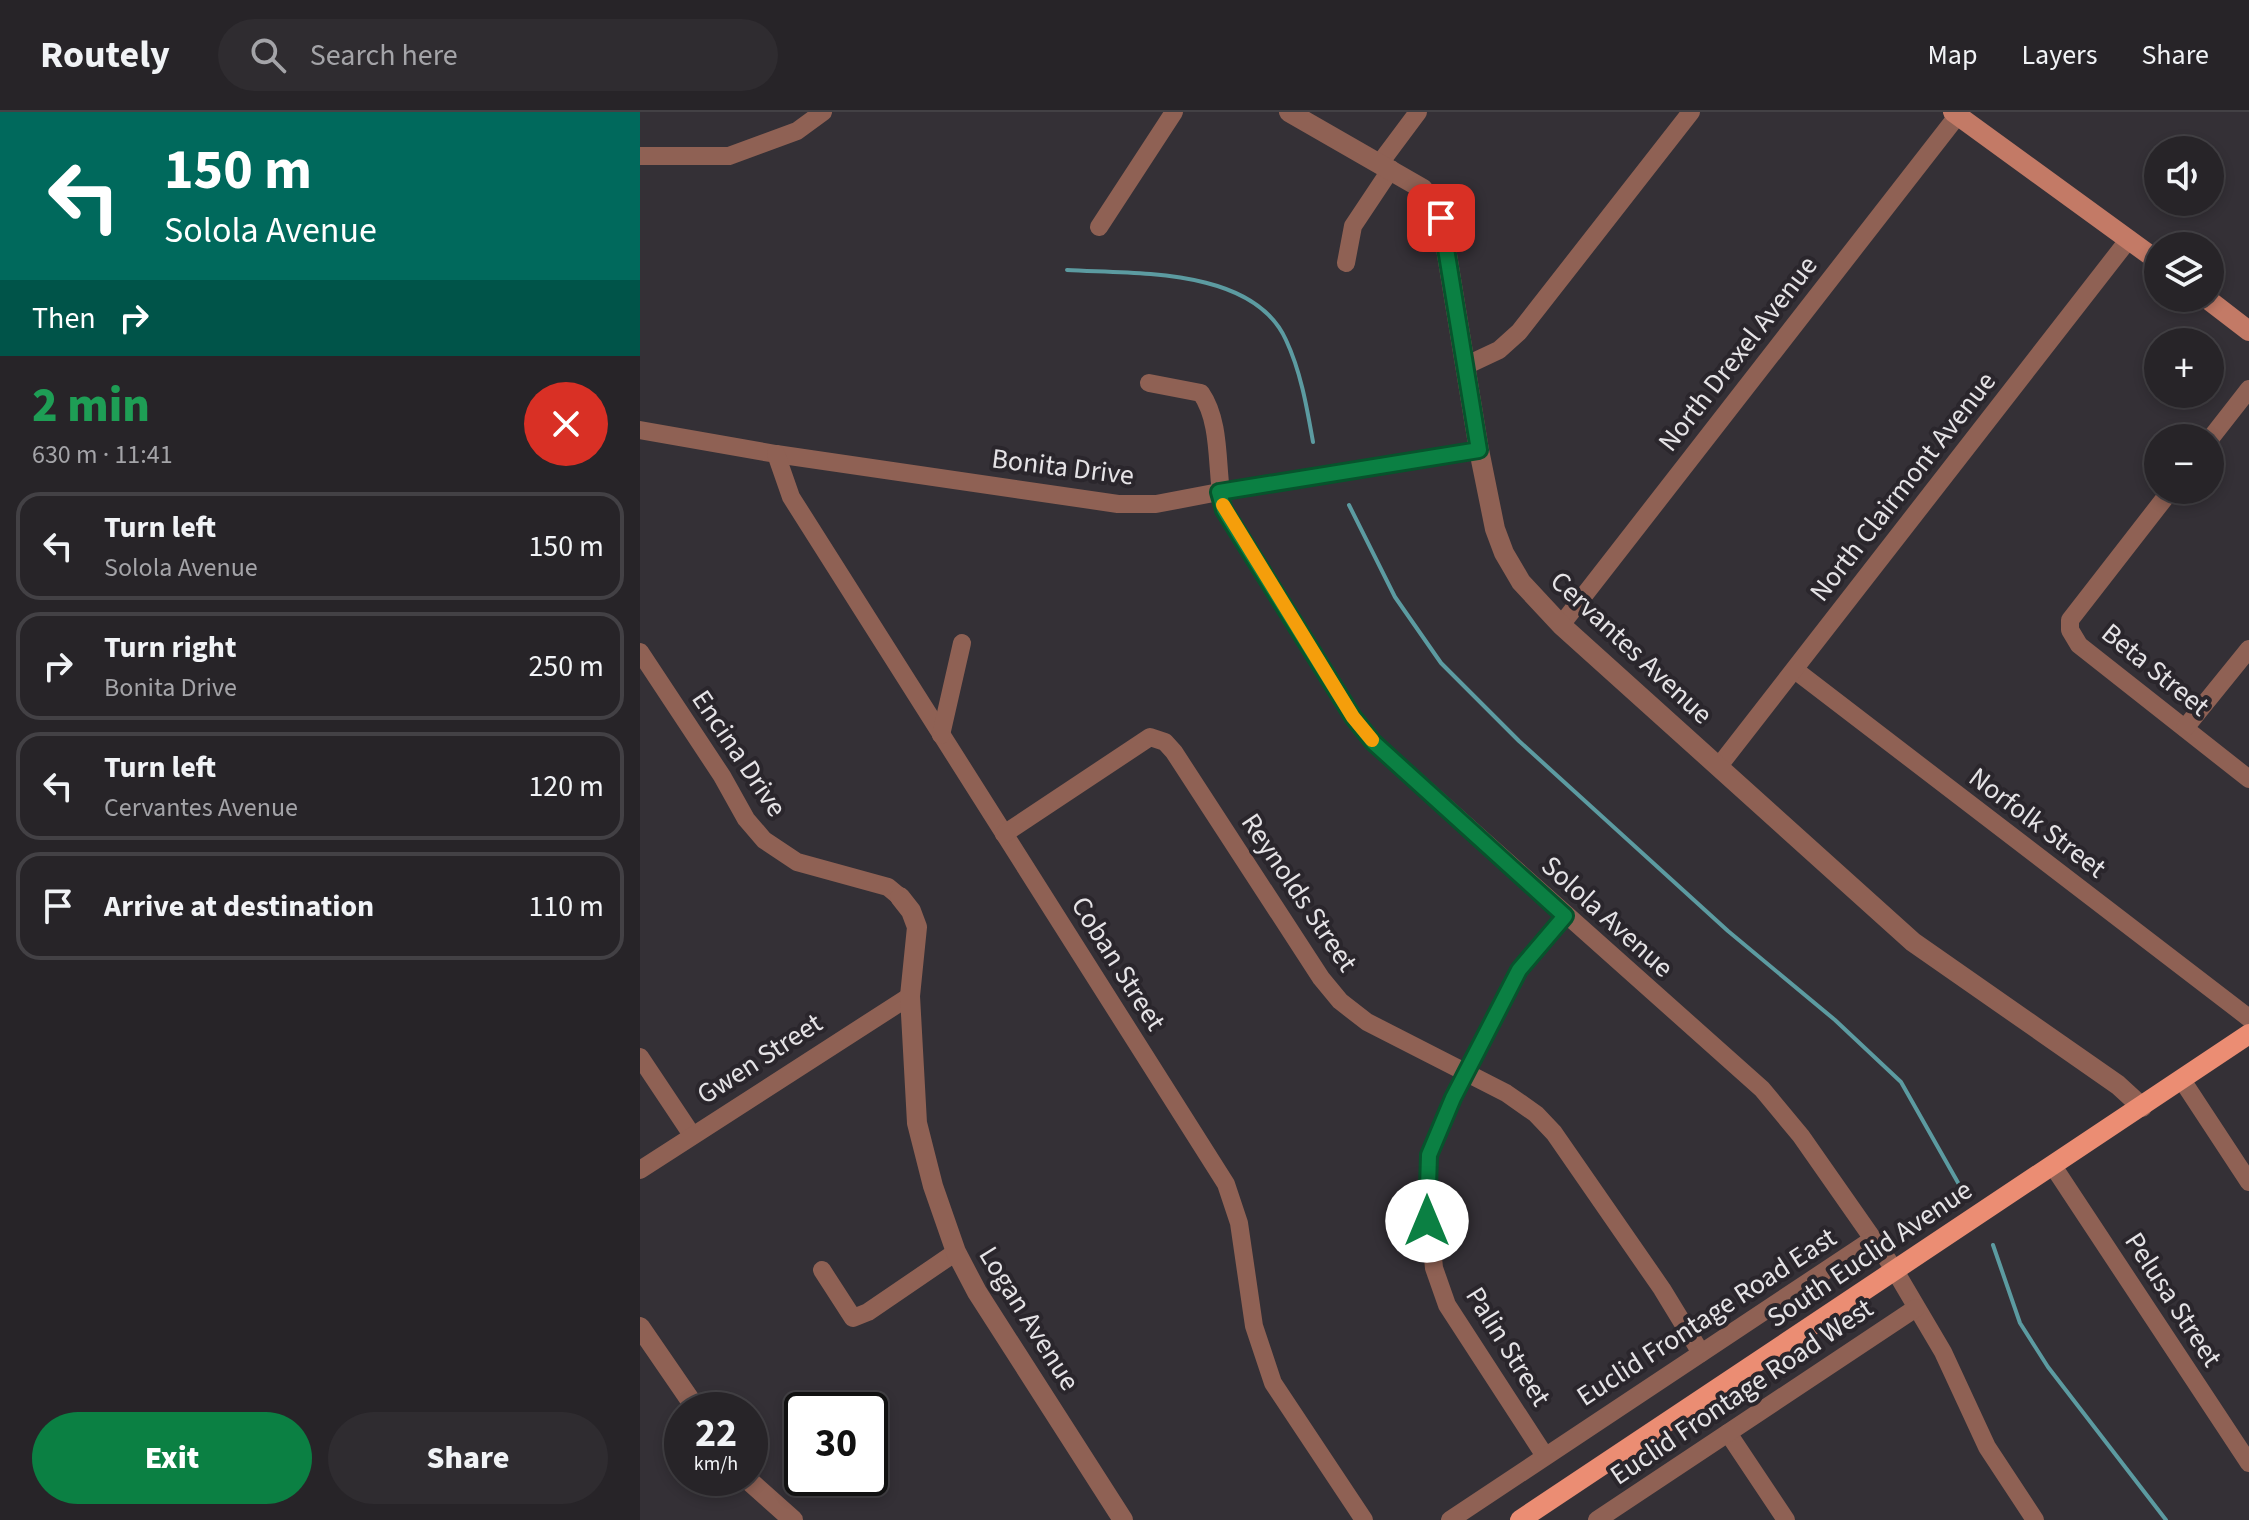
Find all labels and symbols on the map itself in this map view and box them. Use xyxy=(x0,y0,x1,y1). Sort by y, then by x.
pin xyxy=(1407,184,1475,252)
street label: North Drexel Avenue xyxy=(1649,247,1827,460)
street label: North Clairmont Avenue xyxy=(1800,363,2005,610)
street label: Bonita Drive xyxy=(989,438,1136,496)
street label: Cervantes Avenue xyxy=(1541,562,1721,734)
street label: Beta Street xyxy=(2093,614,2218,726)
street label: Encina Drive xyxy=(682,682,796,825)
street label: Norfolk Street xyxy=(1960,758,2115,888)
street label: Reynolds Street xyxy=(1231,805,1367,980)
street label: Solola Avenue xyxy=(1532,846,1682,987)
street label: Coban Street xyxy=(1061,889,1176,1039)
street label: Gwen Street xyxy=(689,1003,831,1114)
street label: South Euclid Avenue xyxy=(1759,1170,1980,1337)
position arrow xyxy=(1385,1179,1469,1263)
street label: Euclid Frontage Road East xyxy=(1569,1217,1845,1416)
street label: Pelusa Street xyxy=(2115,1224,2232,1375)
street label: Logan Avenue xyxy=(969,1239,1089,1398)
street label: Palin Street xyxy=(1456,1279,1561,1414)
street label: Euclid Frontage Road West xyxy=(1602,1288,1881,1495)
speed limit sign: 30 xyxy=(784,1392,888,1496)

